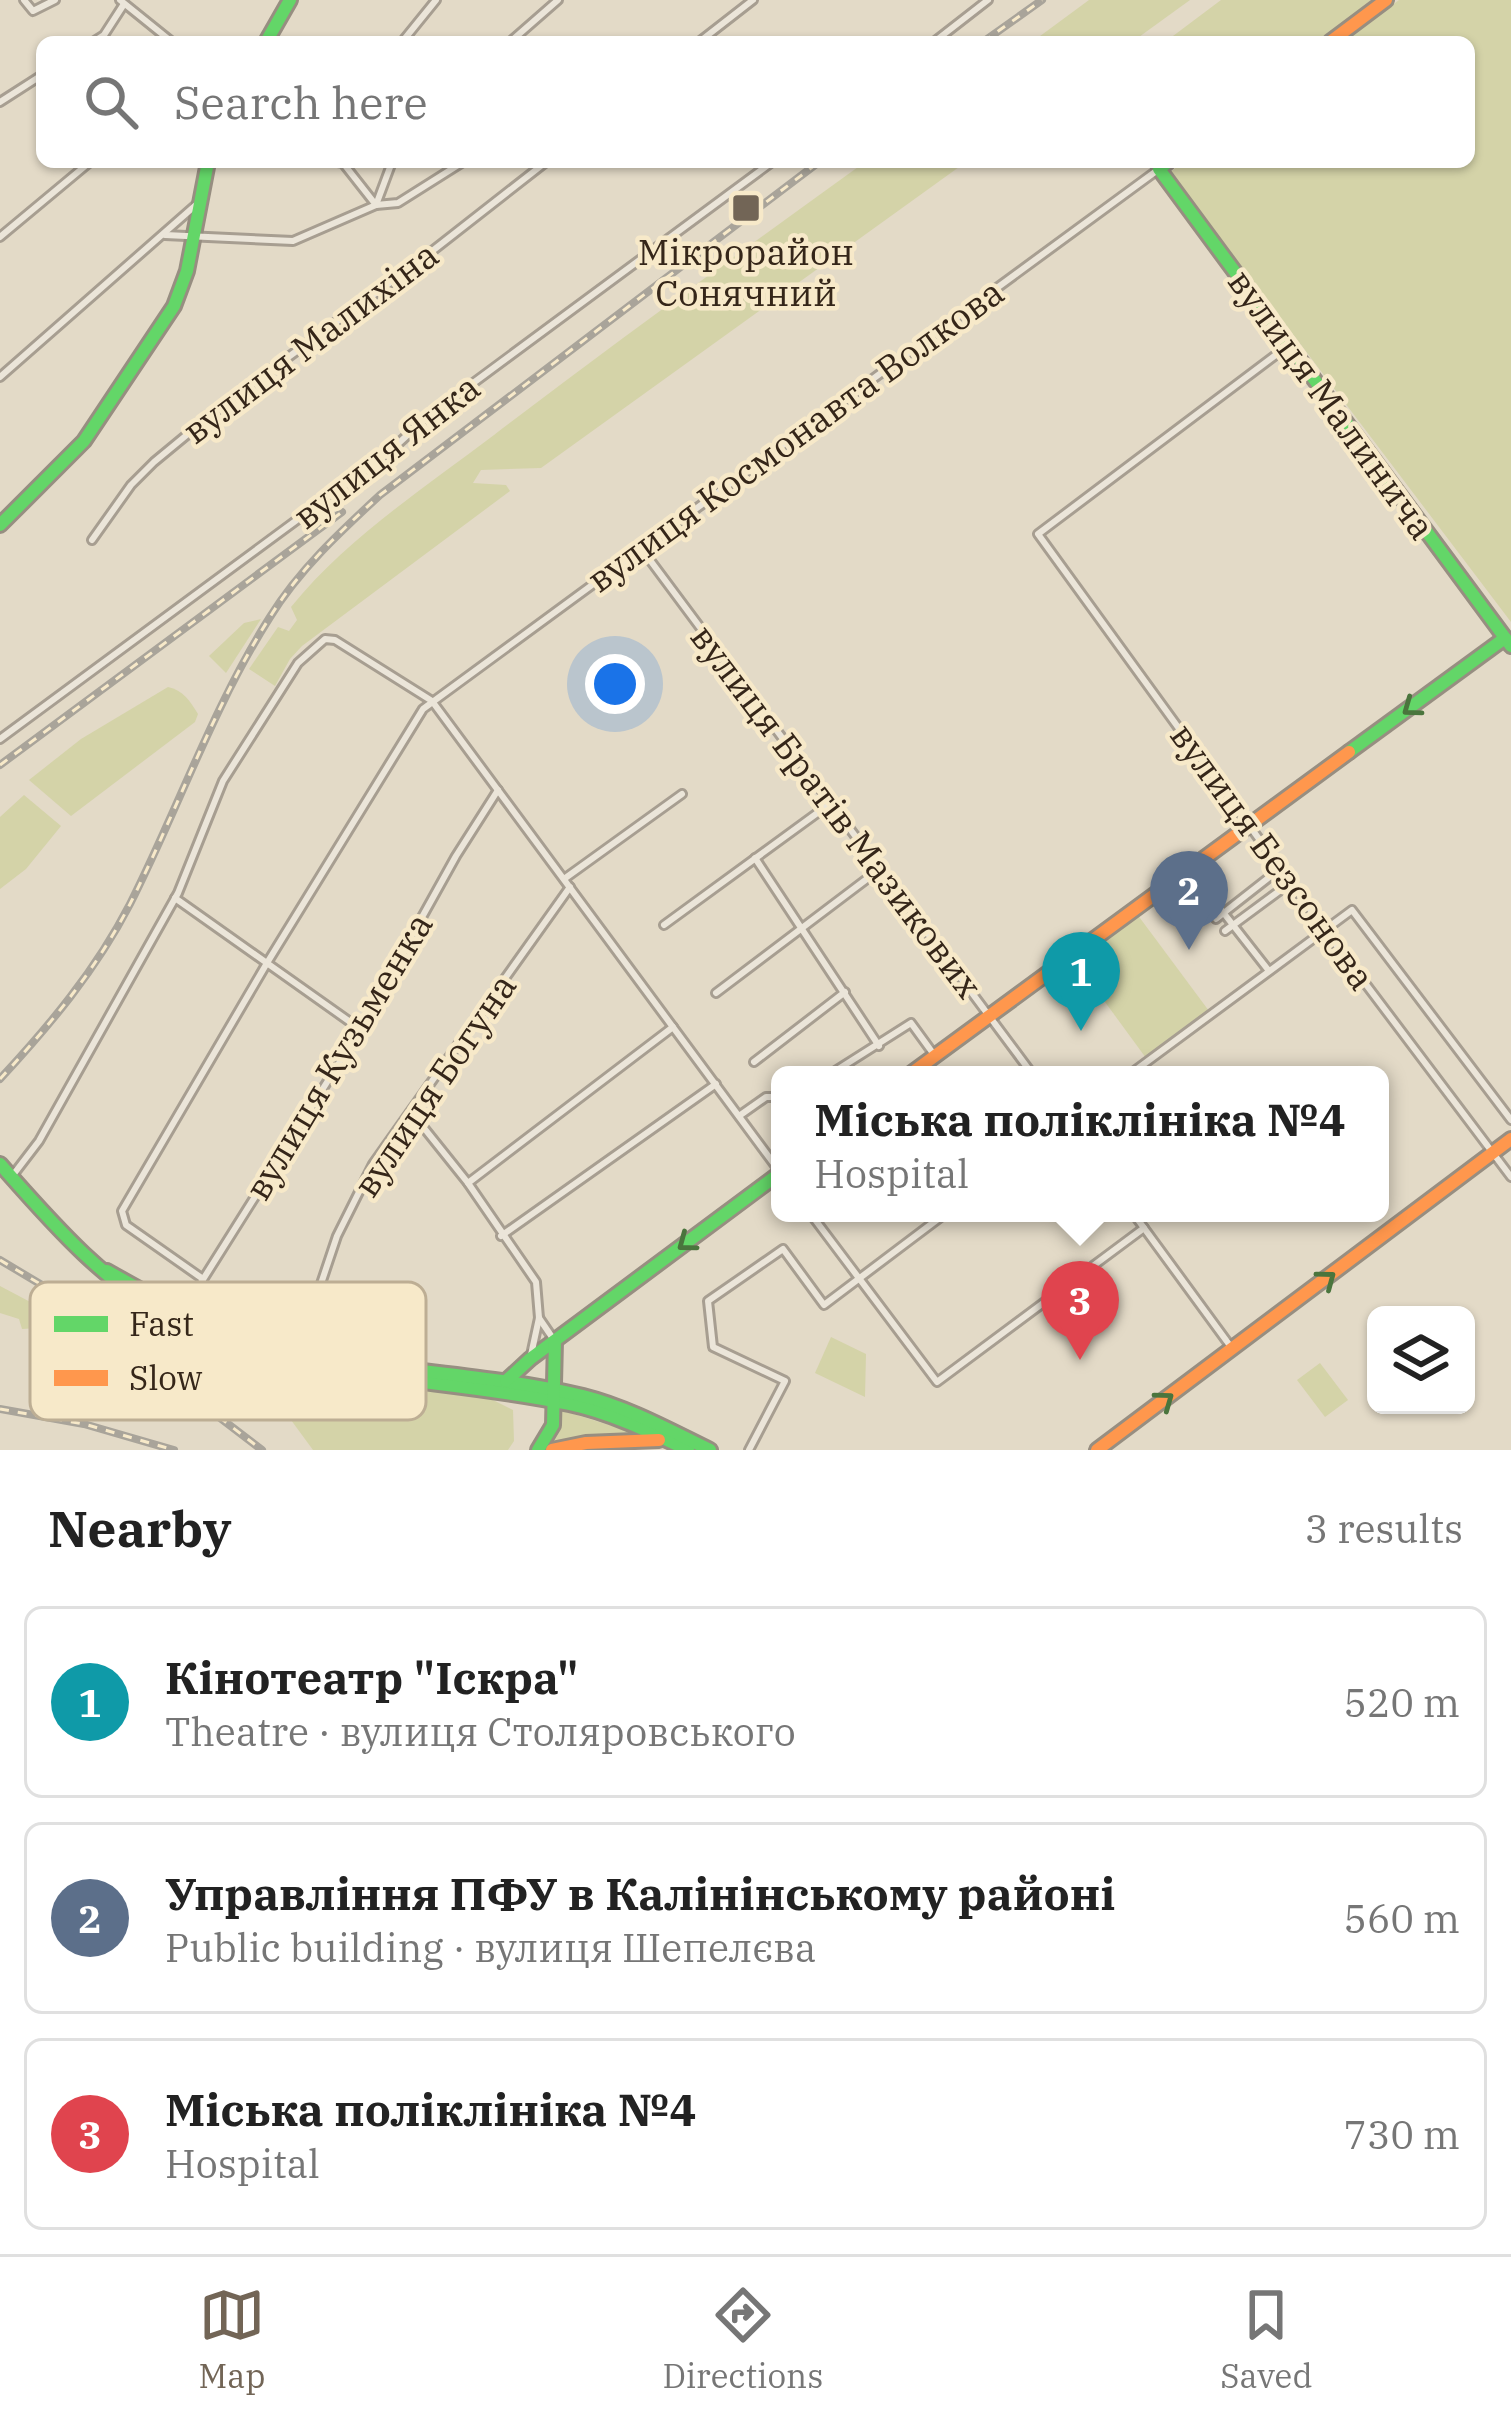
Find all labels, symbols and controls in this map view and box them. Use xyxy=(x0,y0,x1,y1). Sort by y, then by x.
search box xyxy=(36,36,1475,168)
icon: search xyxy=(78,69,144,135)
text: Search here xyxy=(174,73,428,131)
marker: Мікрорайон Сонячний xyxy=(730,192,762,224)
place label: Мікрорайон Сонячний xyxy=(638,228,854,316)
street label: вулиця Малихіна xyxy=(173,231,447,453)
street label: вулиця Малинича xyxy=(1218,260,1446,548)
street label: вулиця Космонавта Волкова xyxy=(577,268,1013,602)
street label: вулиця Янка xyxy=(283,363,489,539)
street label: вулиця Братів Мазикових xyxy=(681,614,993,1008)
your location xyxy=(585,654,645,714)
one-way arrow xyxy=(1403,693,1424,715)
street label: вулиця Безсонова xyxy=(1160,713,1386,999)
pin: 2 xyxy=(1150,851,1228,950)
street label: вулиця Кузьменка xyxy=(234,904,442,1208)
pin: 1 xyxy=(1042,932,1120,1031)
street label: вулиця Богуна xyxy=(342,964,526,1206)
popup xyxy=(771,1066,1389,1222)
text: Міська поліклініка №4 xyxy=(814,1090,1346,1148)
text: Hospital xyxy=(814,1148,969,1199)
one-way arrow xyxy=(678,1228,699,1250)
pin: 3 xyxy=(1041,1261,1119,1360)
one-way arrow xyxy=(1313,1272,1335,1293)
legend xyxy=(30,1282,426,1420)
text: Fast xyxy=(129,1302,194,1345)
map controls xyxy=(1367,1306,1475,1414)
button: layers xyxy=(1367,1306,1475,1414)
text: Slow xyxy=(129,1356,203,1399)
one-way arrow xyxy=(1152,1392,1173,1414)
text: Nearby xyxy=(48,1495,232,1561)
text: 3 results xyxy=(1305,1503,1463,1554)
text: Кінотеатр "Іскра" xyxy=(165,1648,579,1706)
text: 1 xyxy=(78,1677,102,1728)
text: 520 m xyxy=(1344,1677,1460,1728)
text: Theatre · вулиця Столяровського xyxy=(165,1706,796,1757)
text: Управління ПФУ в Калінінському районі xyxy=(165,1864,1115,1922)
text: 2 xyxy=(78,1893,102,1944)
text: 560 m xyxy=(1344,1893,1460,1944)
text: Public building · вулиця Шепелєва xyxy=(165,1922,816,1973)
text: Міська поліклініка №4 xyxy=(165,2080,696,2138)
text: 3 xyxy=(78,2109,102,2160)
text: 730 m xyxy=(1344,2109,1460,2160)
text: Hospital xyxy=(165,2138,320,2189)
tab: Map xyxy=(198,2282,265,2397)
tab: Directions xyxy=(662,2282,823,2397)
tab: Saved xyxy=(1220,2282,1313,2397)

